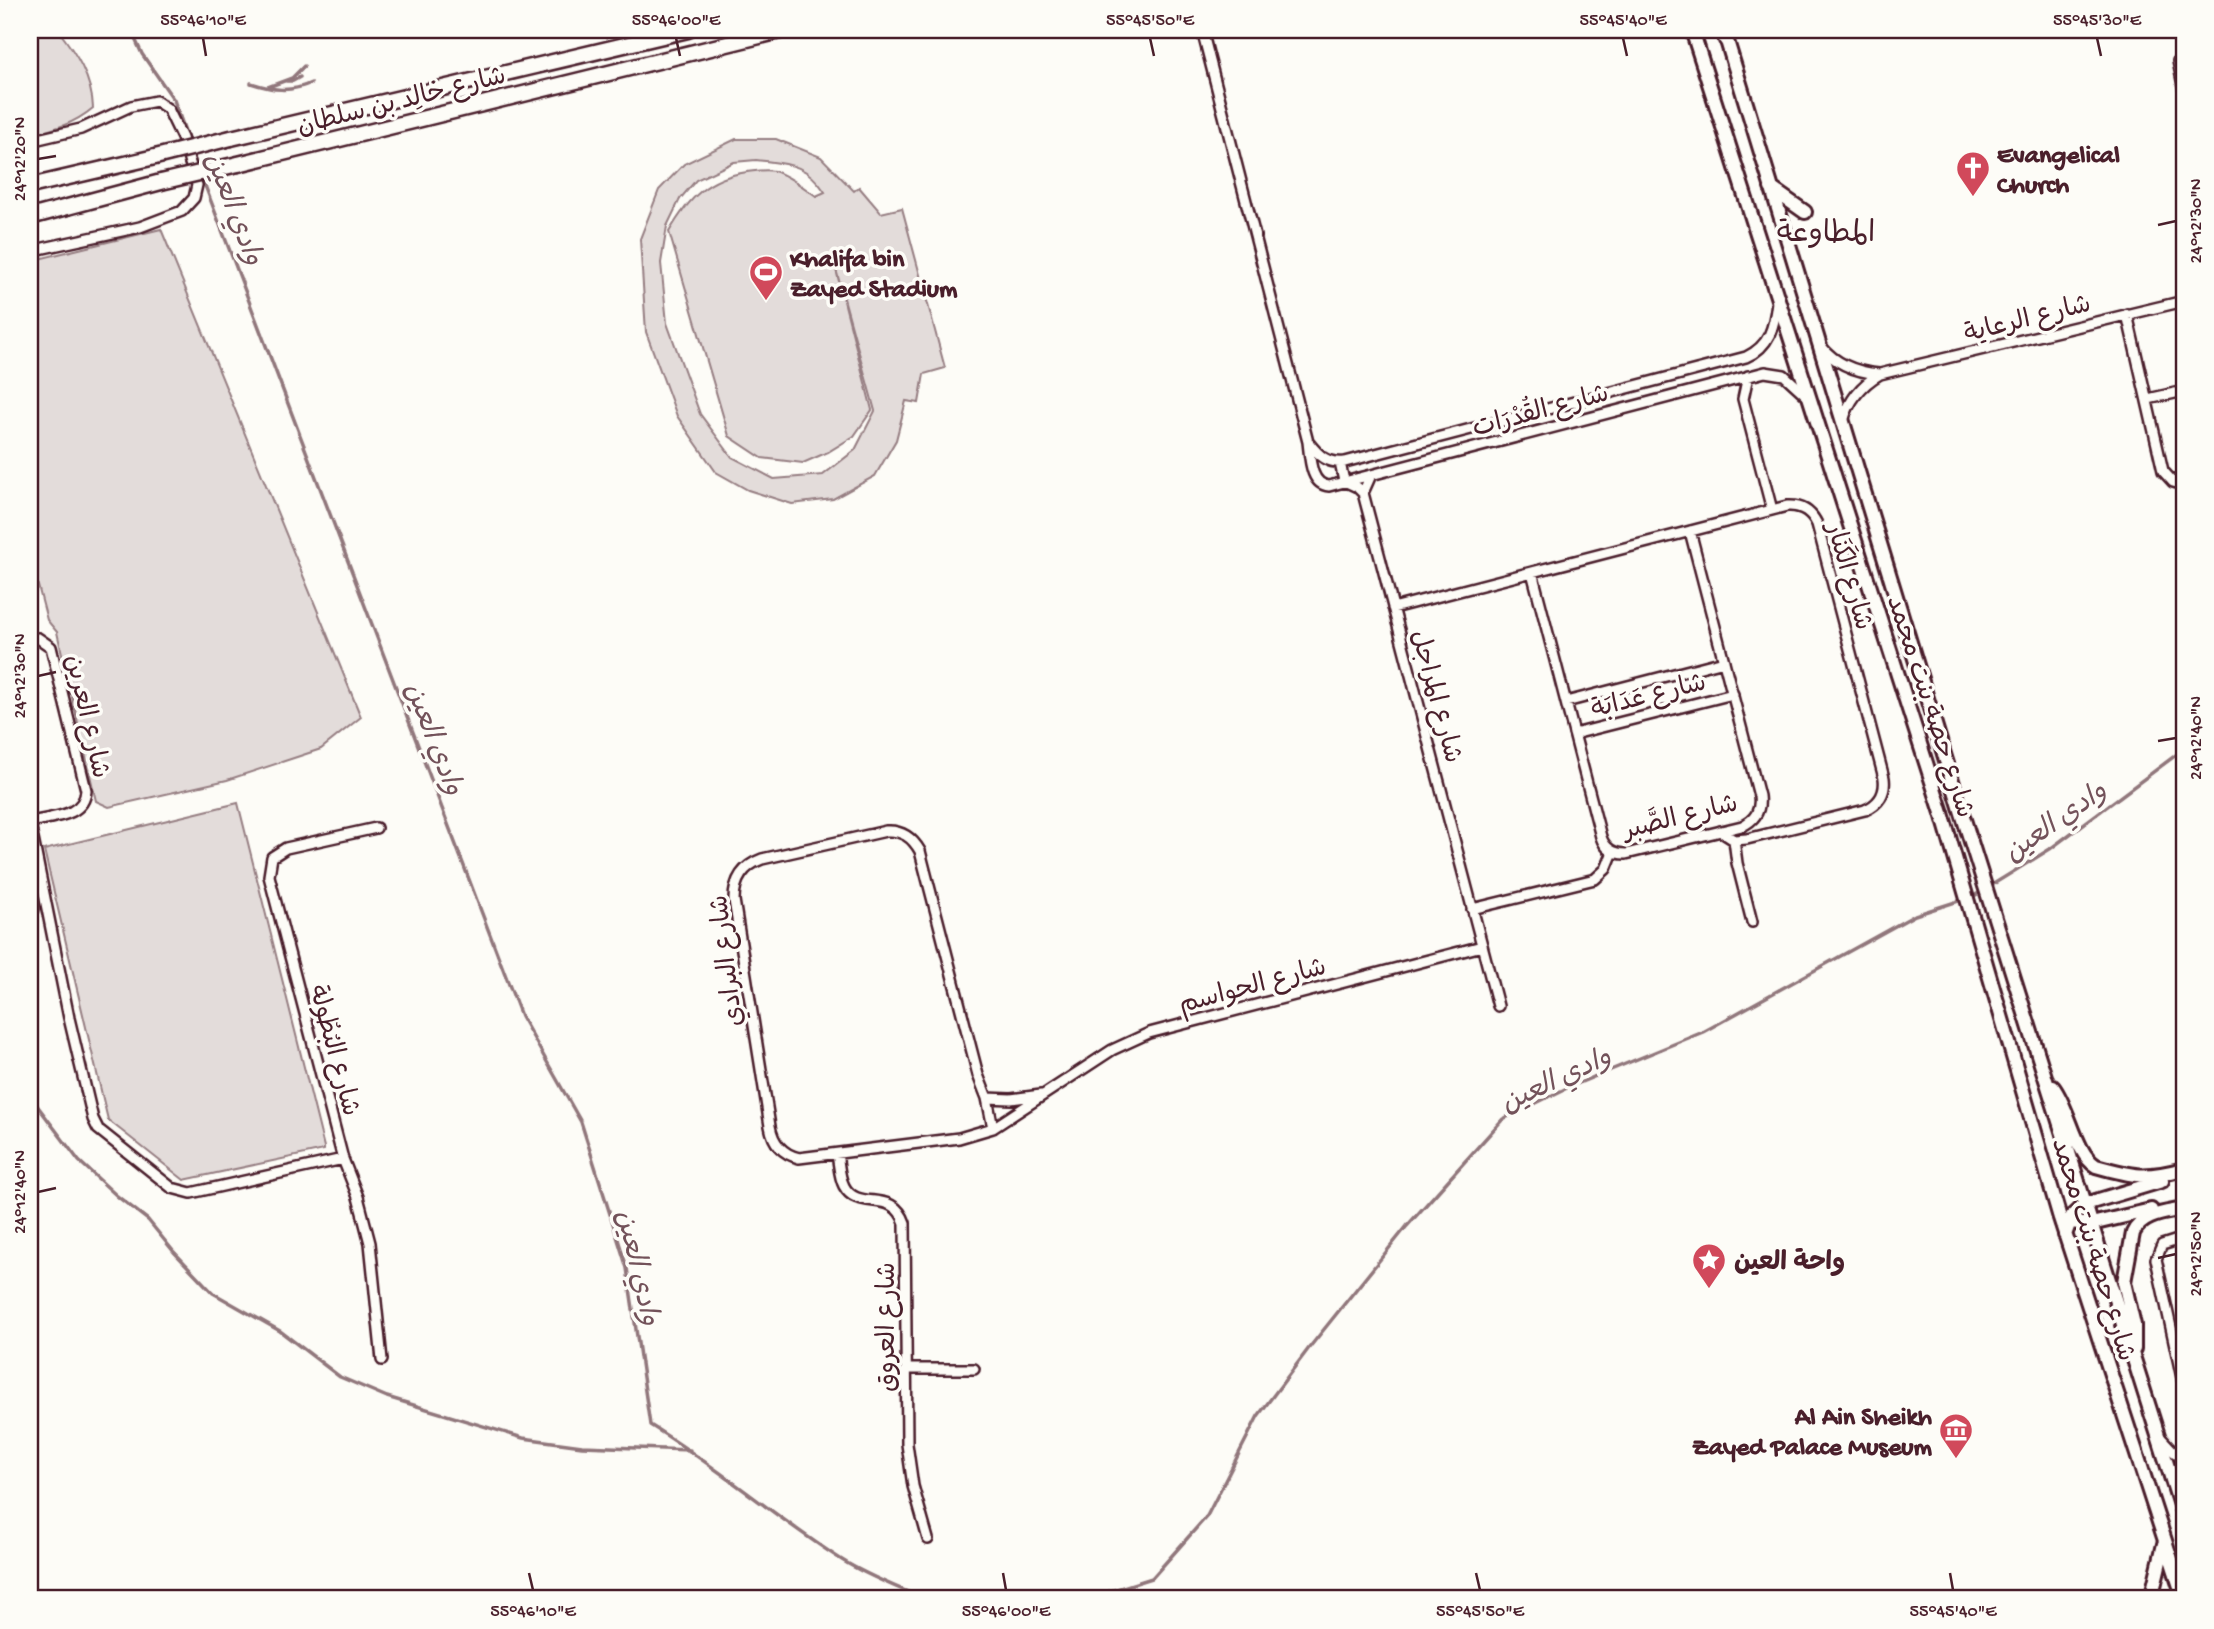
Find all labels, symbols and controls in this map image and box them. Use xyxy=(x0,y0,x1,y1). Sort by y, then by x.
text: 55°46'10"E xyxy=(160,11,246,32)
text: 55°46'00"E xyxy=(632,11,721,32)
text: 55°45'50"E xyxy=(1106,11,1195,32)
text: 55°45'40"E xyxy=(1579,11,1667,32)
text: 55°45'30"E xyxy=(2053,11,2142,32)
street label: شارع خالِد بن سلطان xyxy=(294,62,510,144)
text: 24°12'20"N xyxy=(11,117,32,201)
place label: Evangelical Church xyxy=(1997,142,2120,203)
water label: وادي العين xyxy=(195,149,268,271)
church icon: Evangelical Church xyxy=(1954,149,1992,198)
text: 24°12'30"N xyxy=(2187,179,2208,263)
district label: المطاوعة xyxy=(1777,218,1875,253)
place label: Khalifa bin Zayed Stadium xyxy=(789,246,958,307)
sports icon: Khalifa bin Zayed Stadium xyxy=(747,253,785,302)
street label: شارع الرعاية xyxy=(1961,291,2095,352)
street label: شارع القُدْرَات xyxy=(1468,374,1613,446)
street label: شارع الكَنَار xyxy=(1816,517,1881,634)
street label: شارع حصة بنت محمد xyxy=(1877,592,1978,823)
street label: شارع المراجل xyxy=(1401,627,1466,767)
text: 24°12'30"N xyxy=(11,634,32,718)
street label: شارع العرين xyxy=(55,652,114,782)
street label: شارع عَدَابَة xyxy=(1588,669,1710,728)
water label: وادي العين xyxy=(395,679,468,801)
text: 24°12'40"N xyxy=(2187,696,2208,780)
water label: وادي العين xyxy=(1999,776,2114,871)
street label: شارع الصَّبر xyxy=(1617,786,1742,849)
street label: شارع البرادي xyxy=(706,893,753,1028)
street label: شارع الحواسم xyxy=(1176,954,1330,1023)
street label: شارع البُطُولة xyxy=(299,982,365,1120)
water label: وادي العين xyxy=(1497,1042,1617,1122)
street label: شارع حصة بنت محمد xyxy=(2042,1135,2139,1366)
text: 24°12'40"N xyxy=(11,1150,32,1234)
water label: وادي العين xyxy=(606,1207,665,1329)
text: 24°12'50"N xyxy=(2187,1211,2208,1297)
place icon: واحة العين xyxy=(1690,1241,1728,1290)
place label: واحة العين xyxy=(1734,1248,1845,1280)
street label: شارع العروق xyxy=(874,1262,905,1392)
place label: Al Ain Sheikh Zayed Palace Museum xyxy=(1692,1404,1933,1465)
museum icon: Al Ain Sheikh Zayed Palace Museum xyxy=(1937,1411,1975,1460)
text: 55°46'10"E xyxy=(490,1602,576,1623)
text: 55°46'00"E xyxy=(962,1602,1051,1623)
text: 55°45'50"E xyxy=(1436,1602,1525,1623)
text: 55°45'40"E xyxy=(1909,1602,1997,1623)

